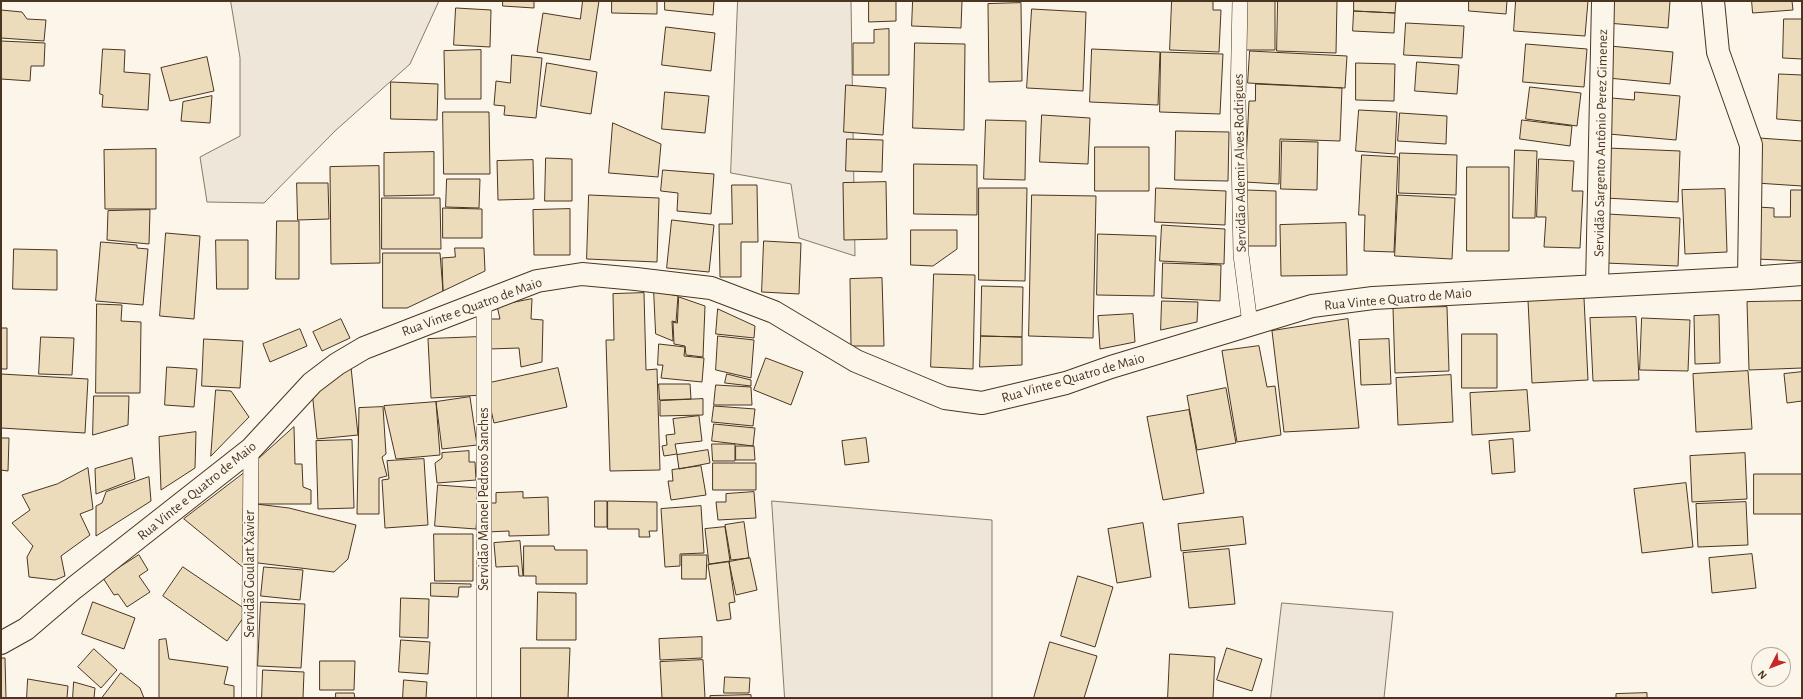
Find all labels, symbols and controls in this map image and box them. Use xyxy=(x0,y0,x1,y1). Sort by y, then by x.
street label: Servidão Sargento Antônio Perez Gimenez xyxy=(1591,29,1611,257)
street label: Servidão Ademir Alves Rodrigues xyxy=(1230,74,1250,252)
street label: Rua Vinte e Quatro de Maio xyxy=(400,274,544,340)
street label: Rua Vinte e Quatro de Maio xyxy=(1324,284,1472,314)
street label: Rua Vinte e Quatro de Maio xyxy=(1000,350,1146,406)
street label: Servidão Manoel Pedroso Sanches xyxy=(476,407,492,591)
street label: Rua Vinte e Quatro de Maio xyxy=(134,438,260,544)
street label: Servidão Goulart Xavier xyxy=(242,510,258,638)
north arrow xyxy=(1751,647,1791,687)
text: N xyxy=(1756,668,1769,681)

